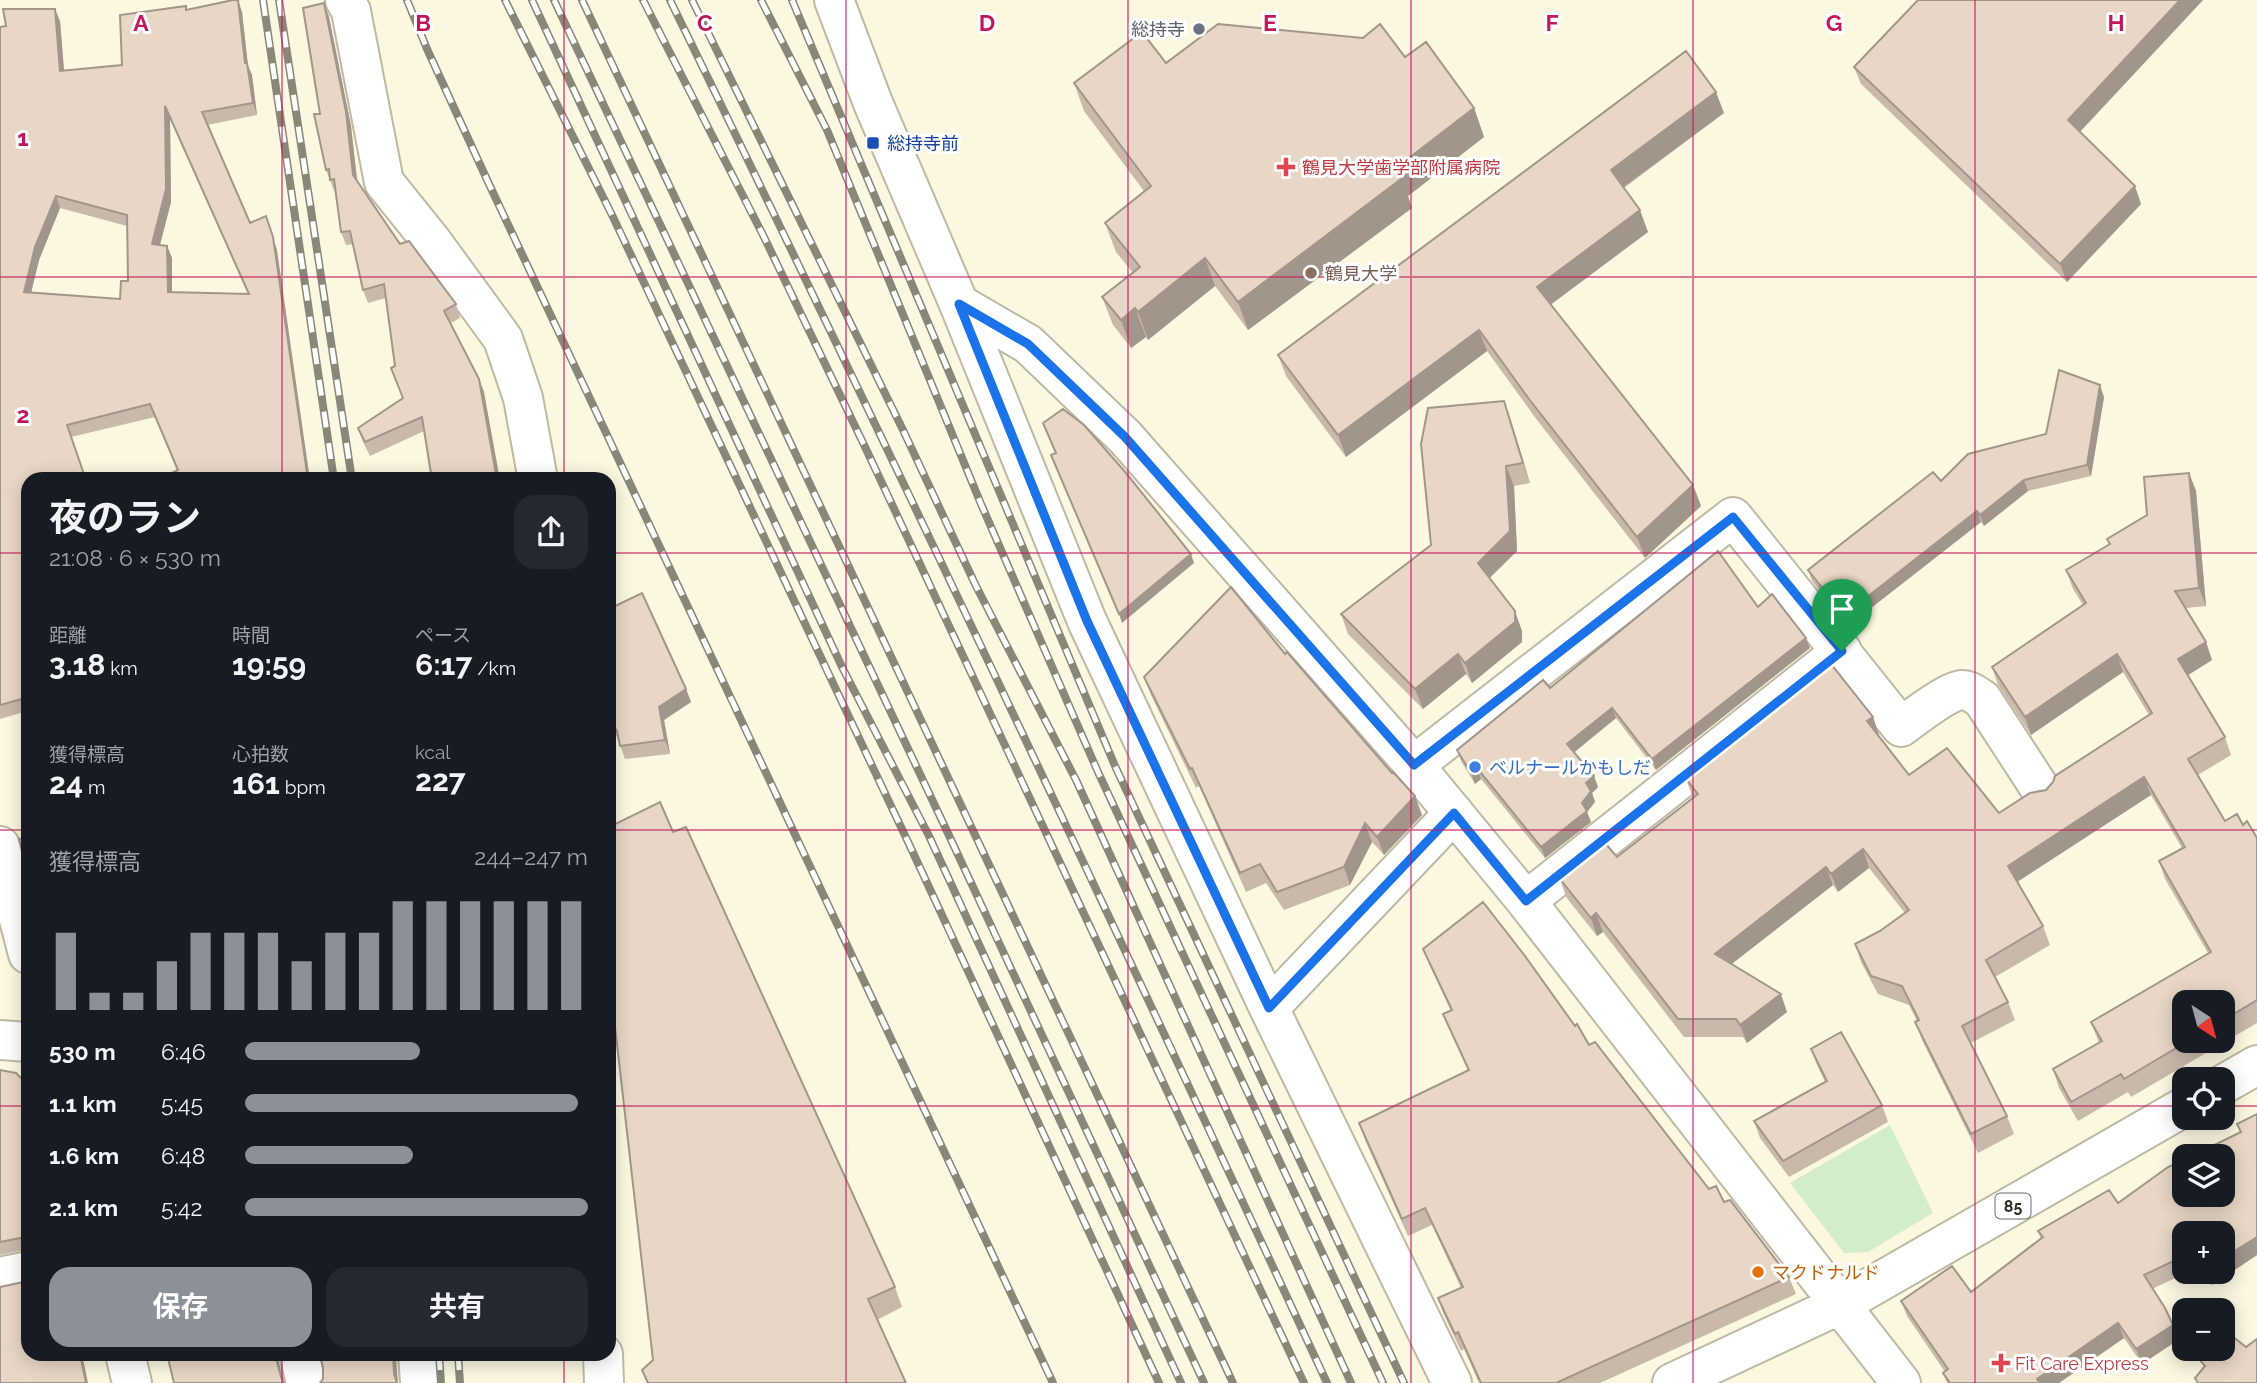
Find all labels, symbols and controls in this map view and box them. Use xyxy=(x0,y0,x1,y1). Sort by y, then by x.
text: A xyxy=(133,9,149,36)
text: B xyxy=(415,9,431,36)
text: C xyxy=(697,9,713,36)
text: D xyxy=(979,9,995,36)
text: E xyxy=(1263,9,1277,36)
text: F xyxy=(1545,9,1559,36)
text: G xyxy=(1826,9,1842,36)
text: H xyxy=(2107,9,2125,36)
place label: 総持寺 xyxy=(1131,19,1185,40)
marker: 総持寺 xyxy=(1191,21,1207,37)
text: 1 xyxy=(17,124,29,151)
place label: 総持寺前 xyxy=(887,133,959,154)
marker: 総持寺前 xyxy=(865,135,881,151)
marker: 鶴見大学歯学部附属病院 xyxy=(1276,157,1296,177)
place label: 鶴見大学歯学部附属病院 xyxy=(1302,157,1500,178)
place label: 鶴見大学 xyxy=(1325,263,1397,284)
marker: 鶴見大学 xyxy=(1303,265,1319,281)
text: 2 xyxy=(17,401,29,428)
text: 夜のラン xyxy=(49,495,201,540)
button: share xyxy=(514,495,588,569)
text: 21:08 · 6 × 530 m xyxy=(49,544,221,571)
pin xyxy=(1812,579,1872,651)
icon: arrive xyxy=(1823,590,1861,628)
text: 距離 xyxy=(49,624,87,646)
text: 時間 xyxy=(232,624,270,646)
text: ペース xyxy=(415,624,471,646)
text: 3.18 xyxy=(49,647,105,682)
text: 19:59 xyxy=(232,647,306,682)
text: 6:17 xyxy=(415,647,472,682)
text: km xyxy=(105,657,138,679)
text: /km xyxy=(472,657,516,679)
text: kcal xyxy=(415,741,451,763)
text: 獲得標高 xyxy=(49,743,125,765)
text: 心拍数 xyxy=(232,743,289,765)
place label: ベルナールかもしだ xyxy=(1489,757,1651,778)
marker: ベルナールかもしだ xyxy=(1467,759,1483,775)
text: 227 xyxy=(415,763,466,798)
text: 24 xyxy=(49,766,83,801)
text: 161 xyxy=(232,766,280,801)
text: m xyxy=(83,776,105,798)
text: bpm xyxy=(280,776,326,798)
text: 244–247 m xyxy=(474,843,588,870)
text: 獲得標高 xyxy=(49,848,141,875)
north arrow xyxy=(2172,990,2235,1054)
map controls xyxy=(2172,990,2235,1361)
text: 530 m xyxy=(49,1038,116,1065)
text: 6:46 xyxy=(161,1038,206,1065)
button: locate xyxy=(2172,1067,2235,1130)
text: 1.1 km xyxy=(49,1090,117,1117)
text: 5:45 xyxy=(161,1090,203,1117)
text: 1.6 km xyxy=(49,1142,119,1169)
text: 6:48 xyxy=(161,1142,205,1169)
button: layers xyxy=(2172,1144,2235,1207)
text: 2.1 km xyxy=(49,1194,118,1221)
text: 5:42 xyxy=(161,1194,202,1221)
road number: 85 xyxy=(1996,1194,2030,1218)
button: + xyxy=(2172,1221,2235,1284)
place label: マクドナルド xyxy=(1772,1262,1880,1283)
marker: マクドナルド xyxy=(1750,1264,1766,1280)
button: 保存 xyxy=(49,1267,312,1347)
button: 共有 xyxy=(326,1267,588,1347)
button: − xyxy=(2172,1298,2235,1361)
place label: Fit Care Express xyxy=(2015,1353,2149,1374)
marker: Fit Care Express xyxy=(1993,1355,2009,1371)

